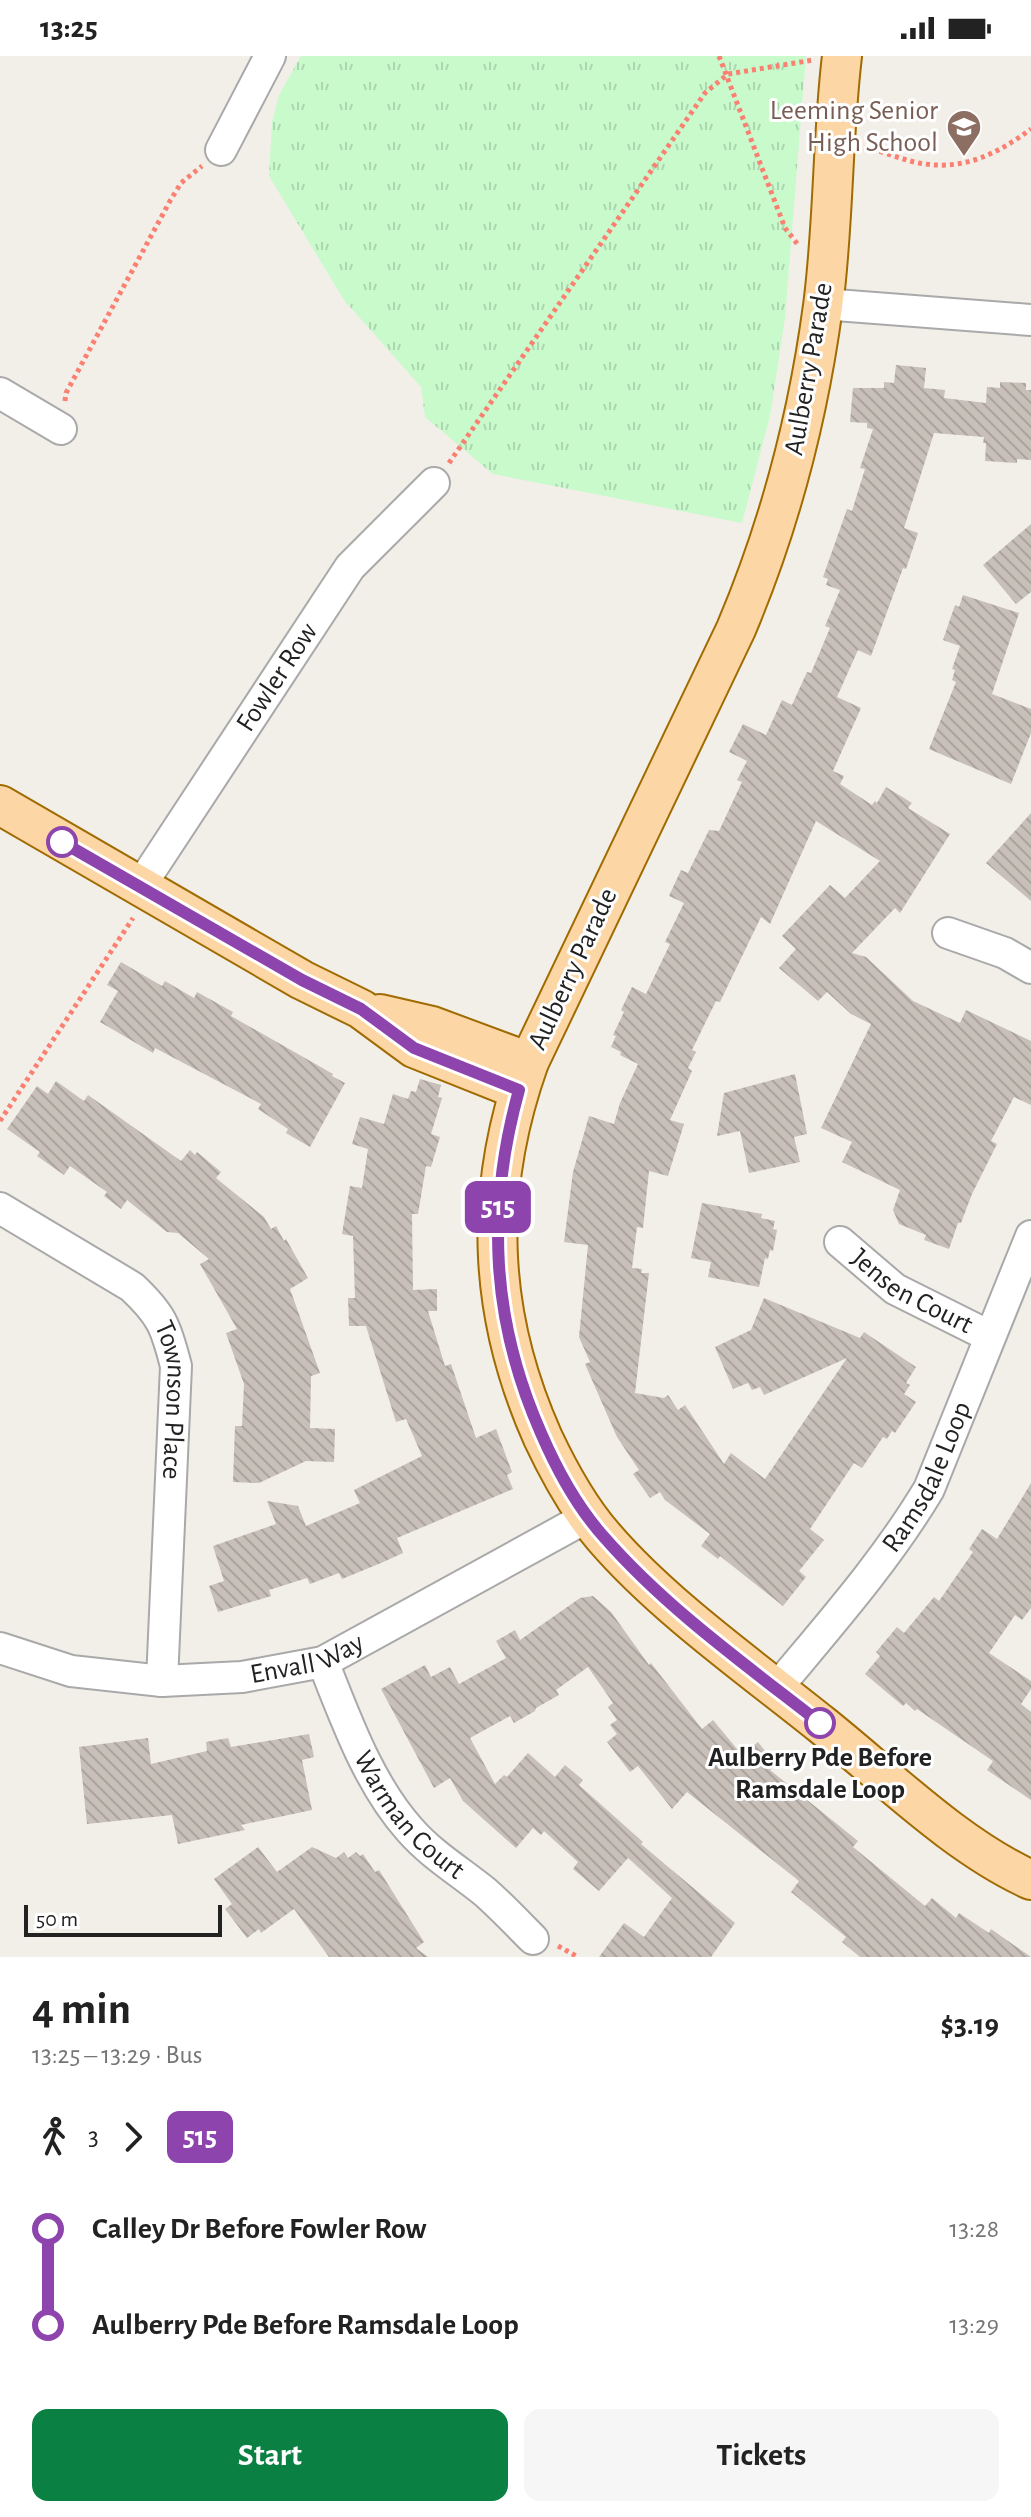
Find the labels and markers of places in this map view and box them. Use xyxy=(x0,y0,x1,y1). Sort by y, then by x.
place label: Leeming Senior High School xyxy=(770,97,938,157)
school or university icon: Leeming Senior High School xyxy=(945,108,983,158)
unlabelled marker xyxy=(47,827,77,857)
marker: Aulberry Pde Before Ramsdale Loop xyxy=(805,1708,835,1738)
place label: Aulberry Pde Before Ramsdale Loop xyxy=(708,1744,932,1804)

